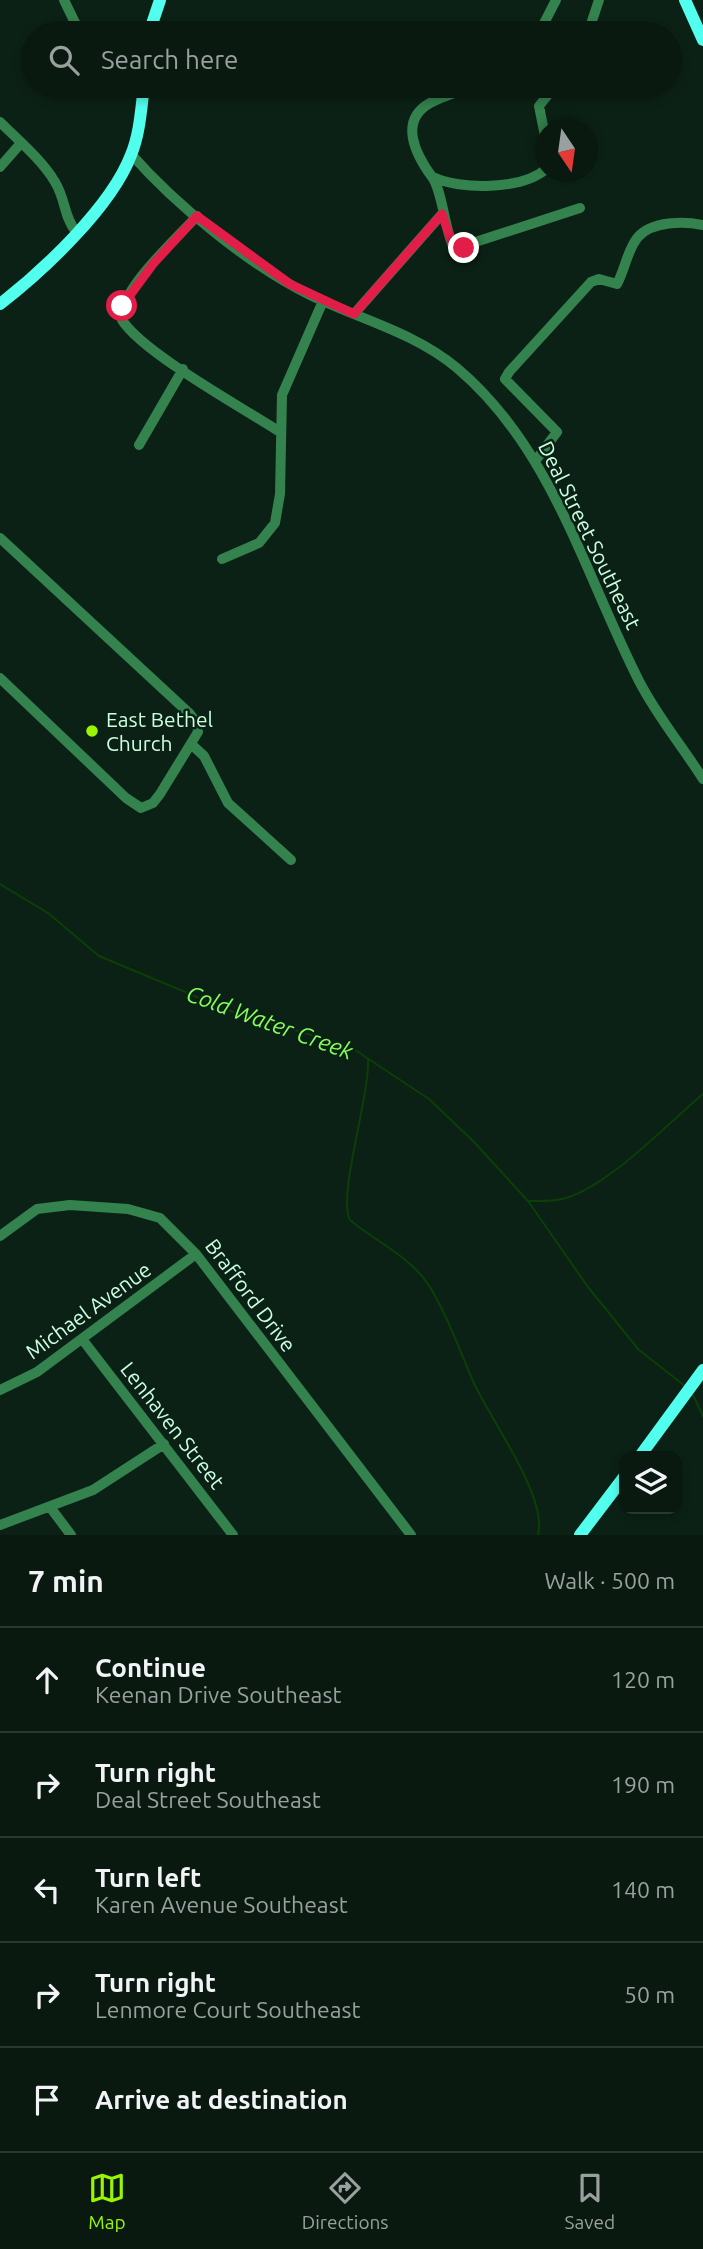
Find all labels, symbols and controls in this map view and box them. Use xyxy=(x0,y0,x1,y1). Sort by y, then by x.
search box xyxy=(21,21,682,98)
icon: search xyxy=(45,41,83,79)
text: Search here xyxy=(101,45,238,74)
north arrow xyxy=(535,119,598,182)
route end xyxy=(448,232,479,263)
route start xyxy=(106,290,137,321)
street label: Deal Street Southeast xyxy=(534,437,646,633)
place label: East Bethel Church xyxy=(106,707,213,755)
marker: East Bethel Church xyxy=(84,723,100,739)
water label: Cold Water Creek xyxy=(183,980,357,1064)
street label: Brafford Drive xyxy=(201,1234,301,1356)
street label: Michael Avenue xyxy=(21,1257,155,1363)
street label: Lenhaven Street xyxy=(116,1357,230,1493)
map controls xyxy=(619,1451,682,1514)
button: layers xyxy=(619,1451,682,1514)
text: 7 min xyxy=(28,1564,104,1598)
text: Walk · 500 m xyxy=(544,1568,675,1593)
text: Continue xyxy=(95,1653,206,1682)
icon: ahead xyxy=(28,1661,66,1699)
text: 120 m xyxy=(611,1667,675,1692)
text: Keenan Drive Southeast xyxy=(95,1682,341,1707)
text: Turn right xyxy=(95,1758,216,1787)
icon: right xyxy=(28,1766,66,1804)
text: 190 m xyxy=(611,1772,675,1797)
text: Deal Street Southeast xyxy=(95,1787,321,1812)
text: Turn left xyxy=(95,1863,201,1892)
icon: left xyxy=(28,1871,66,1909)
text: 140 m xyxy=(611,1877,675,1902)
text: Karen Avenue Southeast xyxy=(95,1892,348,1917)
text: Turn right xyxy=(95,1968,216,1997)
icon: right xyxy=(28,1976,66,2014)
text: 50 m xyxy=(624,1982,675,2007)
text: Lenmore Court Southeast xyxy=(95,1997,361,2022)
icon: arrive xyxy=(28,2081,66,2119)
text: Arrive at destination xyxy=(95,2085,348,2114)
tab: Map xyxy=(88,2169,126,2233)
tab: Directions xyxy=(302,2169,389,2233)
tab: Saved xyxy=(564,2169,615,2233)

